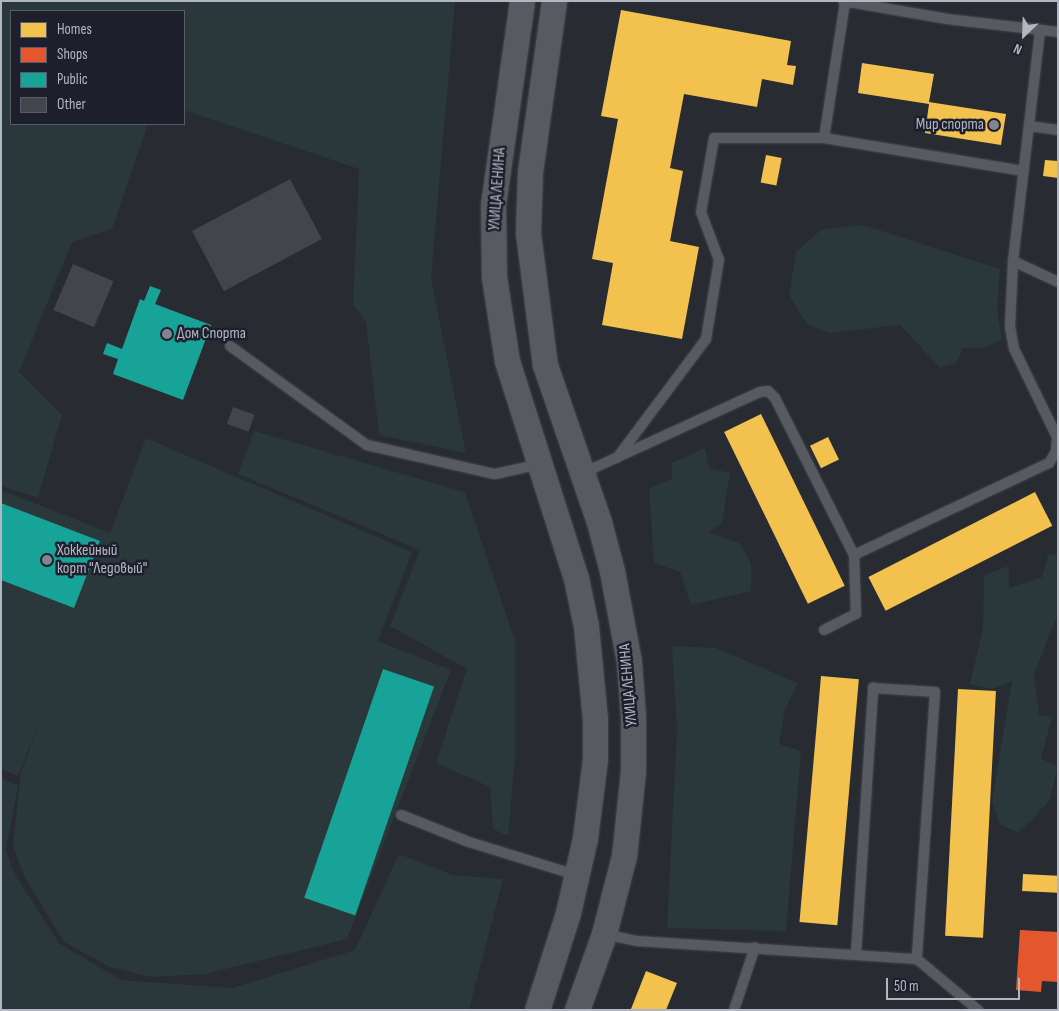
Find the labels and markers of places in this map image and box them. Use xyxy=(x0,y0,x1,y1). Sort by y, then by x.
place label: Мир спорта xyxy=(916,115,984,135)
marker: Мир спорта xyxy=(988,119,1000,131)
place label: Дом Спорта xyxy=(177,324,246,344)
marker: Дом Спорта xyxy=(161,328,173,340)
place label: Хоккейный корт "Ледовый" xyxy=(57,541,147,579)
marker: Хоккейный корт "Ледовый" xyxy=(41,554,53,566)

